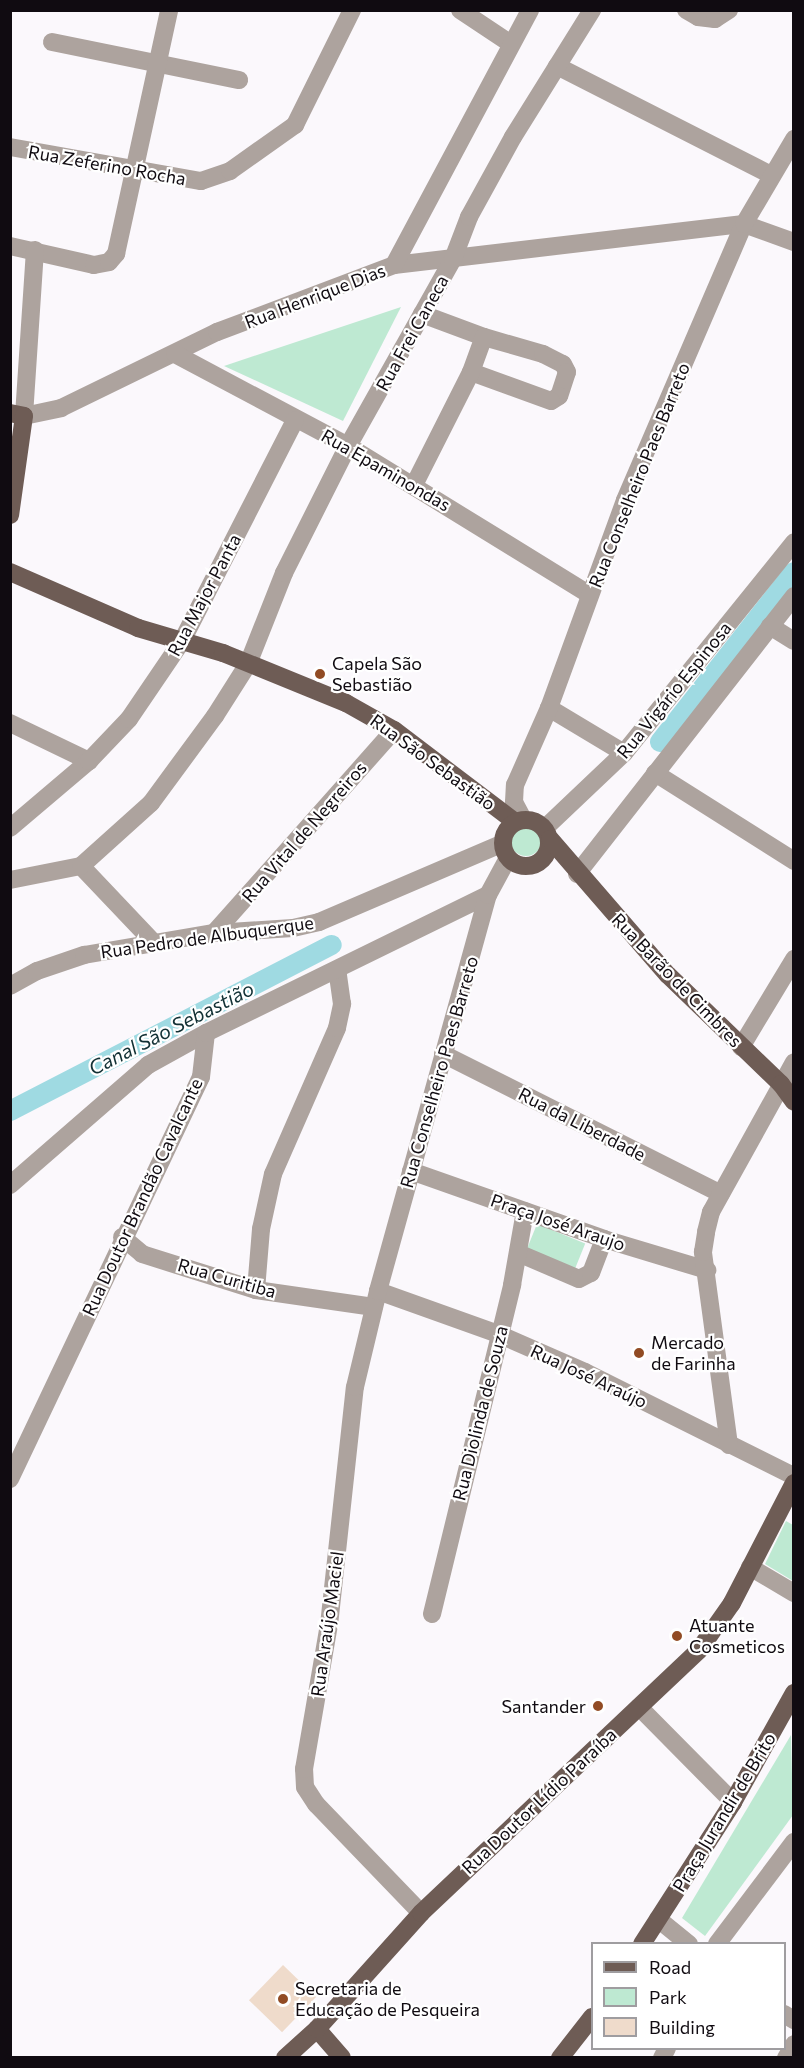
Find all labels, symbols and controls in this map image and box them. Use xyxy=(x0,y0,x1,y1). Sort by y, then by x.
street label: Rua Zeferino Rocha xyxy=(26,141,188,189)
street label: Rua Henrique Dias xyxy=(242,259,388,333)
street label: Rua Frei Caneca xyxy=(371,271,453,395)
street label: Rua Conselheiro Paes Barreto xyxy=(584,360,694,590)
street label: Rua Epaminondas xyxy=(318,424,454,516)
street label: Rua Major Panta xyxy=(163,530,245,660)
street label: Rua Vigário Espinosa xyxy=(612,617,736,763)
place label: Capela São Sebastião xyxy=(332,653,422,696)
marker: Capela São Sebastião xyxy=(313,667,327,681)
street label: Rua São Sebastião xyxy=(366,709,500,815)
street label: Rua Vital de Negreiros xyxy=(237,757,371,907)
street label: Rua Barão de Cimbres xyxy=(608,909,746,1051)
street label: Rua Pedro de Albuquerque xyxy=(99,911,315,963)
street label: Rua Conselheiro Paes Barreto xyxy=(395,953,483,1191)
water label: Canal São Sebastião xyxy=(84,976,258,1080)
street label: Rua Doutor Brandão Cavalcante xyxy=(77,1075,207,1319)
street label: Rua da Liberdade xyxy=(515,1083,649,1165)
street label: Praça José Araujo xyxy=(488,1189,628,1255)
street label: Rua Curitiba xyxy=(175,1254,279,1302)
street label: Rua Diolinda de Souza xyxy=(448,1323,512,1503)
place label: Mercado de Farinha xyxy=(651,1332,736,1374)
street label: Rua José Araújo xyxy=(527,1340,651,1412)
marker: Mercado de Farinha xyxy=(632,1346,646,1360)
street label: Rua Araújo Maciel xyxy=(306,1550,348,1698)
place label: Atuante Cosmeticos xyxy=(689,1615,785,1658)
marker: Atuante Cosmeticos xyxy=(670,1629,684,1643)
place label: Santander xyxy=(502,1695,586,1717)
marker: Santander xyxy=(591,1699,605,1713)
street label: Rua Doutor Lídio Paraíba xyxy=(457,1724,621,1878)
street label: Praça Jurandir de Brito xyxy=(668,1728,780,1896)
legend xyxy=(591,1942,786,2050)
text: Road xyxy=(649,1956,691,1978)
place label: Secretaria de Educação de Pesqueira xyxy=(295,1978,480,2020)
text: Park xyxy=(649,1986,687,2008)
marker: Secretaria de Educação de Pesqueira xyxy=(276,1992,290,2006)
text: Building xyxy=(649,2016,715,2038)

